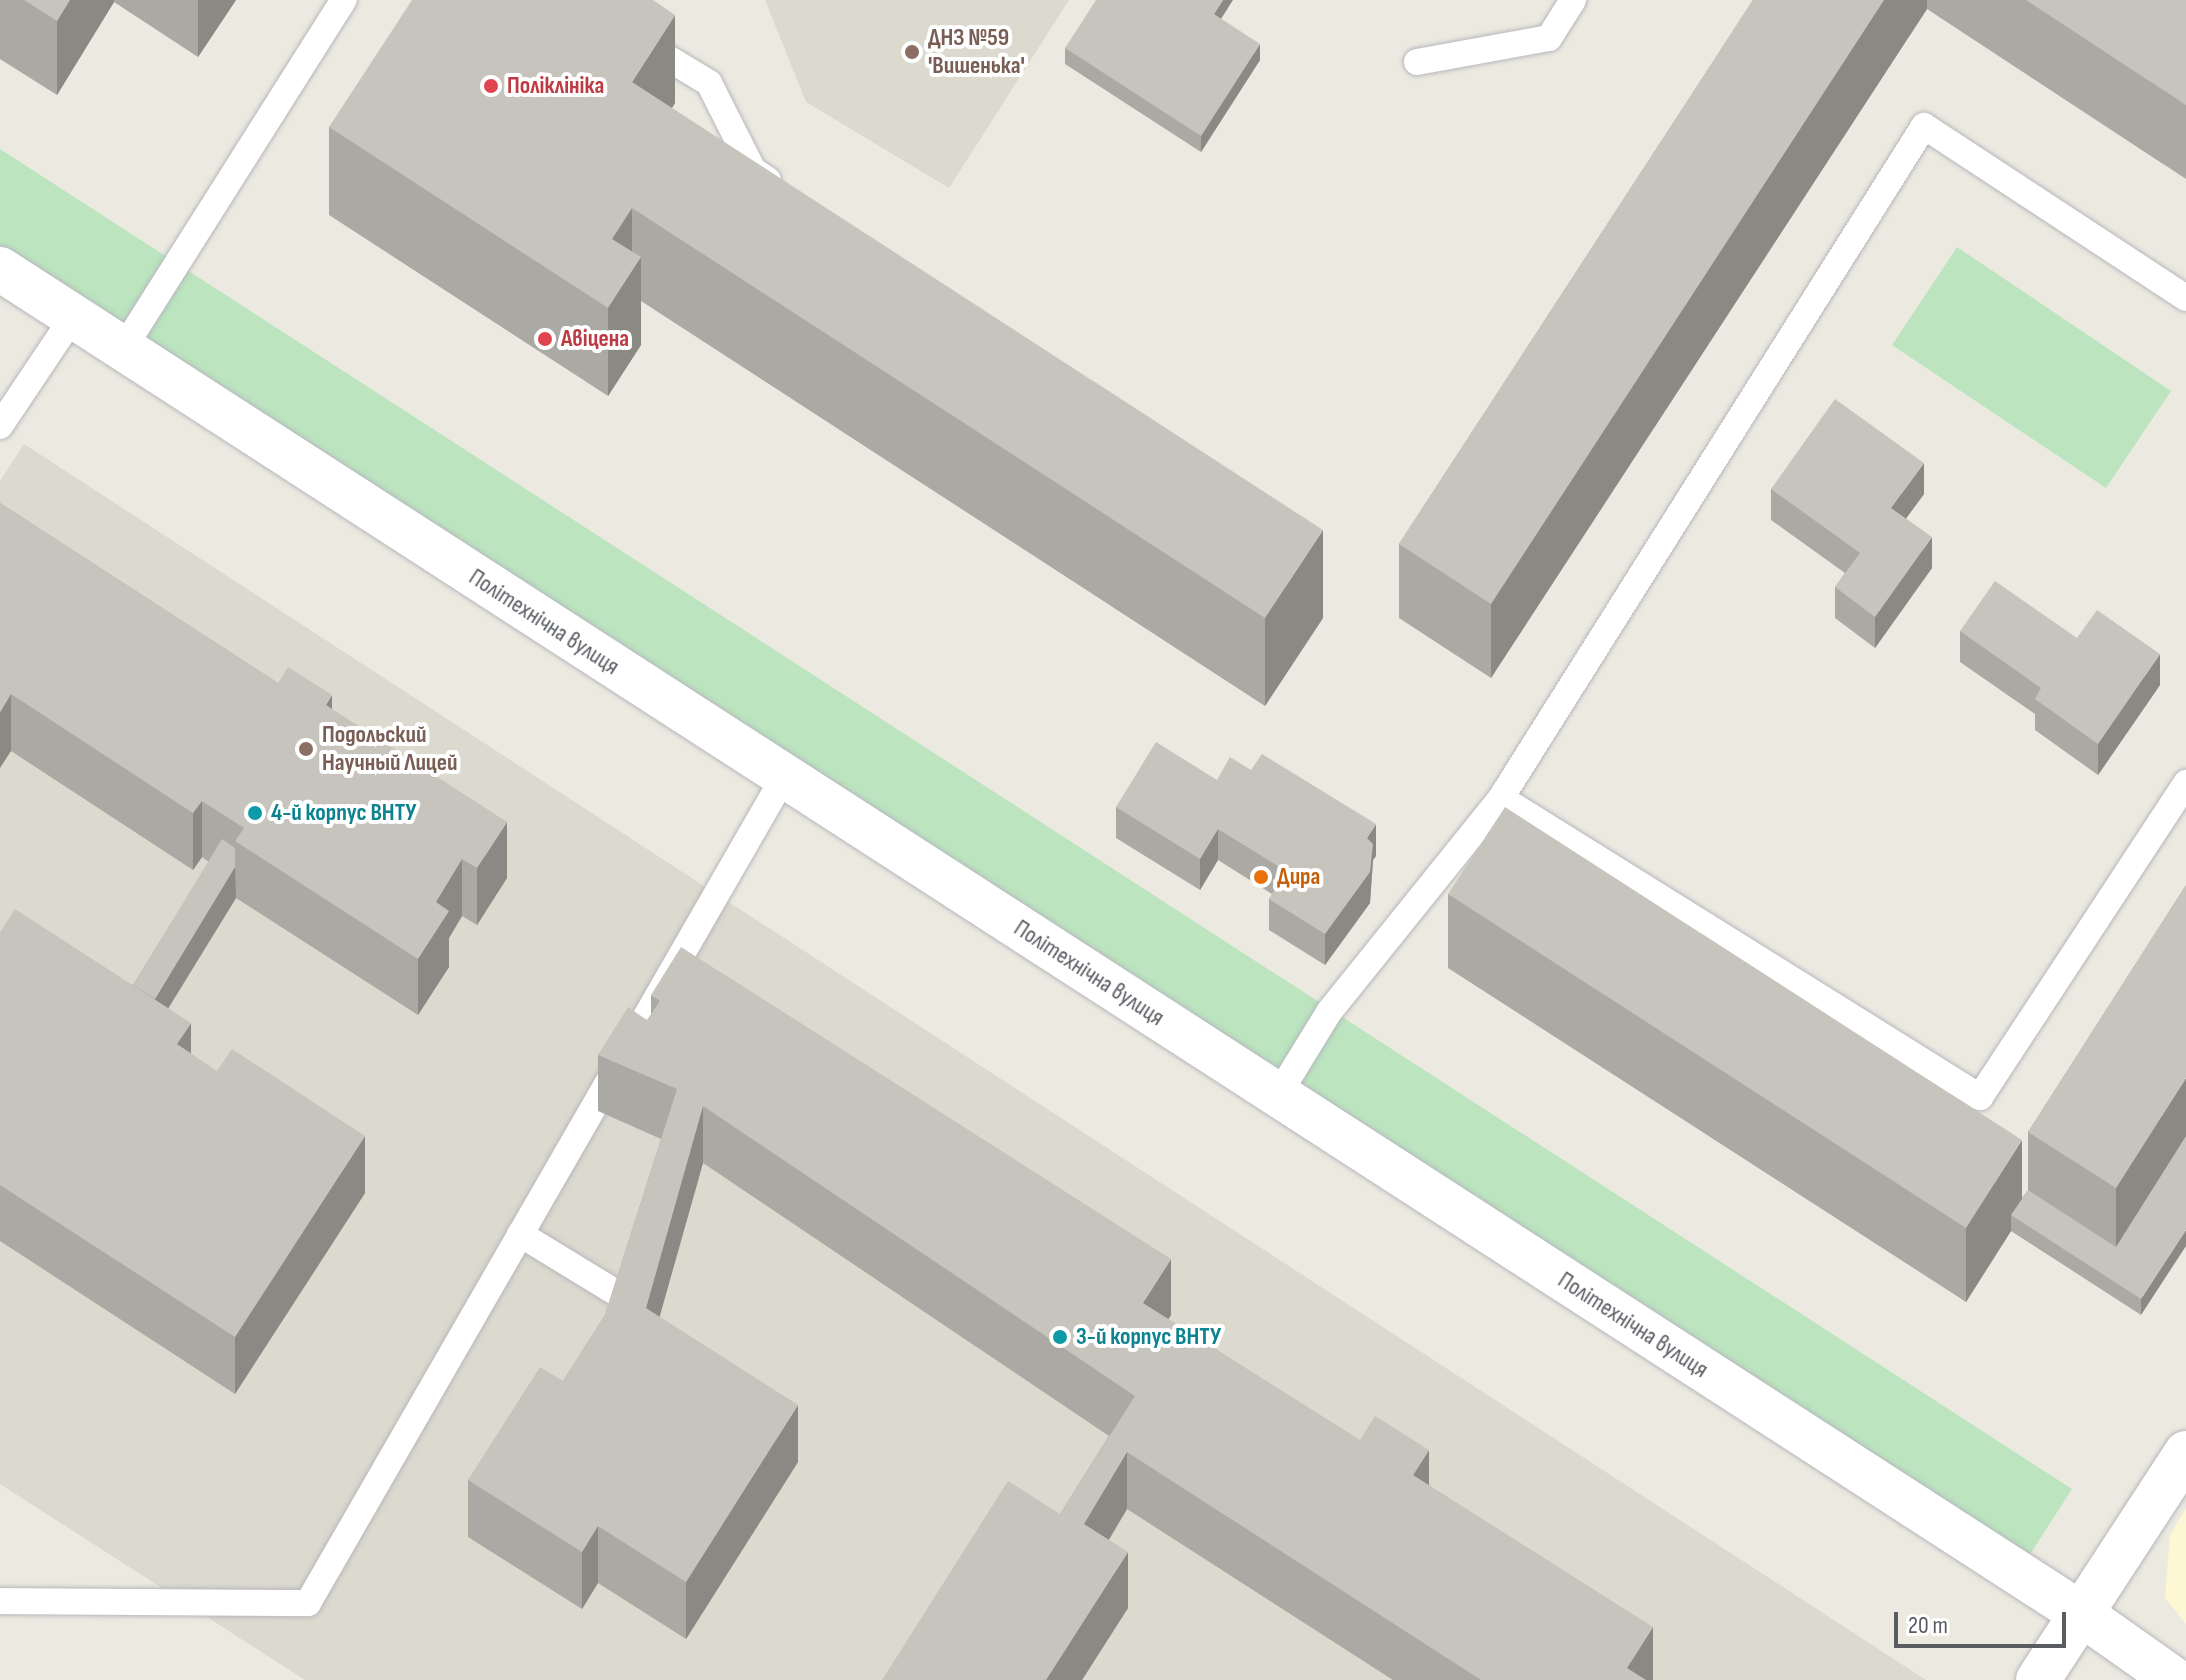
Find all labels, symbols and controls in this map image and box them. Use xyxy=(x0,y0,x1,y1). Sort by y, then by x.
place label: ДНЗ №59 'Вишенька' xyxy=(928,24,1025,80)
marker: ДНЗ №59 'Вишенька' xyxy=(903,43,921,61)
place label: Поліклініка xyxy=(507,72,604,100)
marker: Поліклініка xyxy=(482,77,500,95)
place label: Авіцена xyxy=(561,325,629,353)
marker: Авіцена xyxy=(536,330,554,348)
street label: Політехнічна вулиця xyxy=(464,563,624,681)
place label: Подольский Научный Лицей xyxy=(322,721,457,777)
marker: Подольский Научный Лицей xyxy=(297,740,315,758)
place label: 4-й корпус ВНТУ xyxy=(271,799,417,827)
marker: 4-й корпус ВНТУ xyxy=(246,804,264,822)
place label: Дира xyxy=(1277,863,1320,891)
marker: Дира xyxy=(1252,868,1270,886)
street label: Політехнічна вулиця xyxy=(1009,914,1169,1032)
street label: Політехнічна вулиця xyxy=(1553,1266,1713,1384)
place label: 3-й корпус ВНТУ xyxy=(1076,1323,1221,1351)
marker: 3-й корпус ВНТУ xyxy=(1051,1328,1069,1346)
scale bar xyxy=(1898,1596,2070,1646)
text: 20 m xyxy=(1908,1611,1948,1640)

